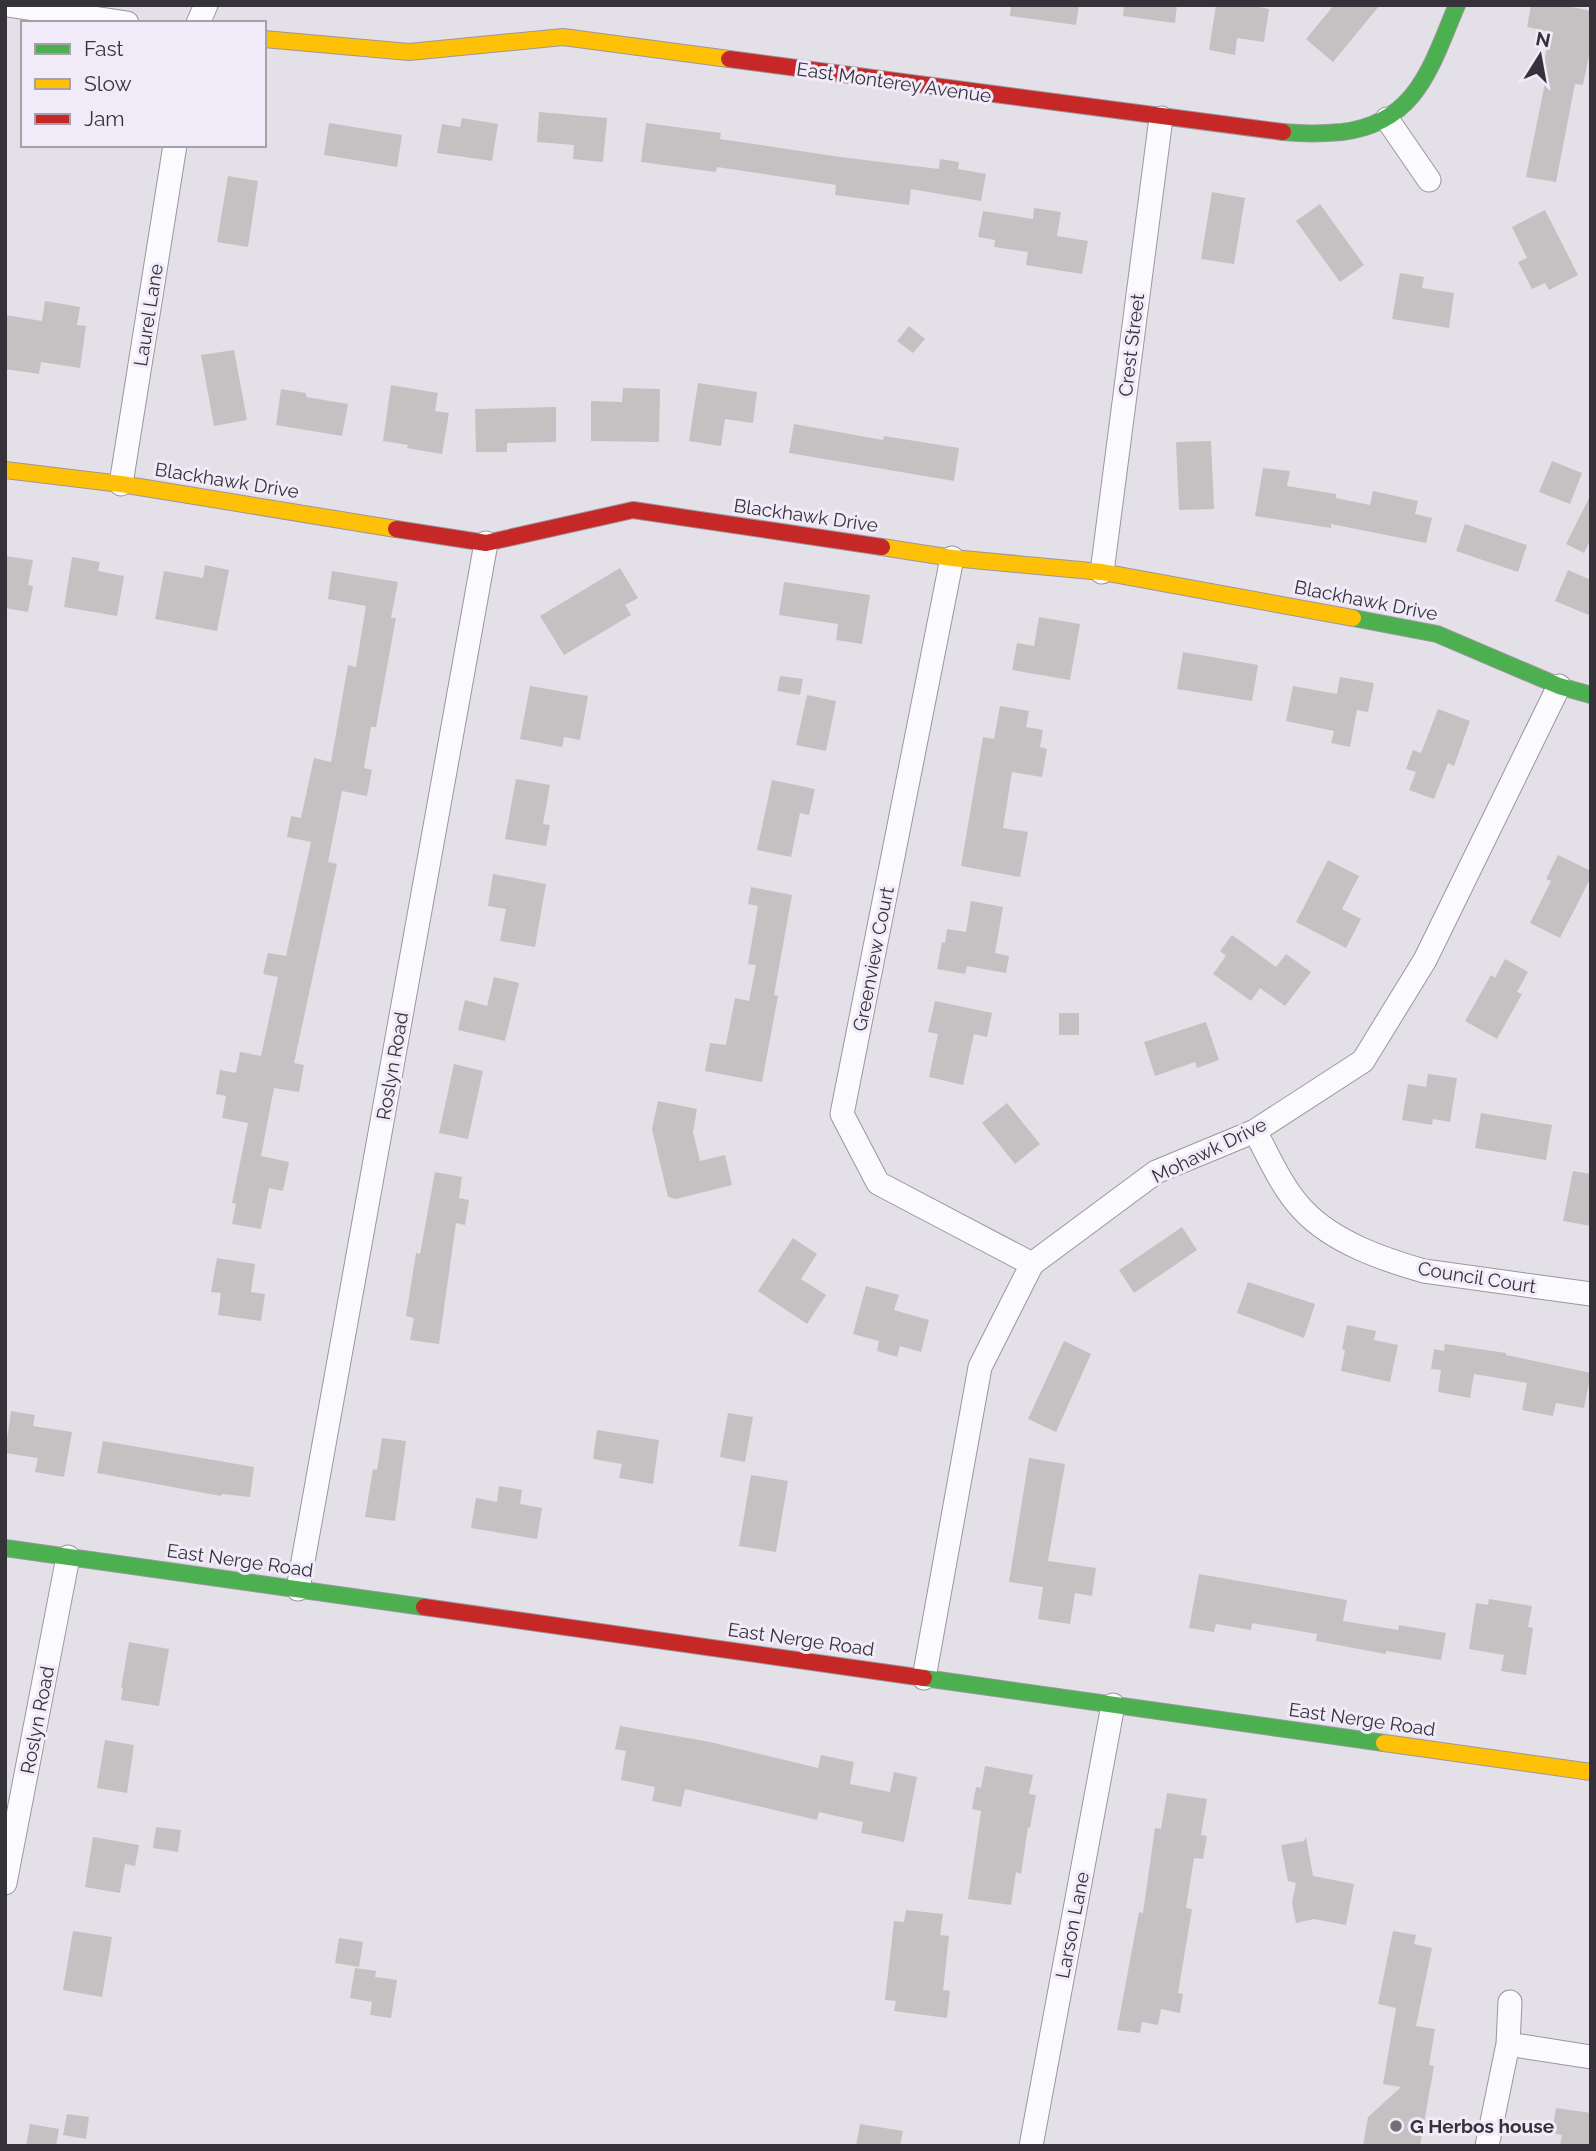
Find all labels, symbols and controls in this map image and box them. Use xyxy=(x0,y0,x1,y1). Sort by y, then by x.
legend xyxy=(21,21,266,147)
north arrow xyxy=(1505,21,1575,91)
text: N xyxy=(1534,27,1552,51)
text: Fast xyxy=(84,36,124,61)
street label: East Monterey Avenue xyxy=(795,57,993,107)
text: Slow xyxy=(84,71,132,96)
text: Jam xyxy=(84,106,125,131)
street label: Laurel Lane xyxy=(129,262,167,368)
street label: Crest Street xyxy=(1114,292,1148,398)
street label: Blackhawk Drive xyxy=(153,458,301,502)
street label: Blackhawk Drive xyxy=(732,494,880,536)
street label: Blackhawk Drive xyxy=(1292,575,1440,625)
street label: Greenview Court xyxy=(848,884,898,1033)
street label: Roslyn Road xyxy=(372,1010,412,1122)
street label: Mohawk Drive xyxy=(1148,1113,1270,1187)
street label: Council Court xyxy=(1416,1257,1538,1297)
street label: East Nerge Road xyxy=(165,1539,315,1581)
street label: East Nerge Road xyxy=(726,1618,876,1660)
street label: Roslyn Road xyxy=(16,1664,58,1776)
street label: East Nerge Road xyxy=(1287,1698,1437,1740)
street label: Larson Lane xyxy=(1051,1870,1093,1980)
place label: G Herbos house xyxy=(1410,2115,1554,2137)
marker: G Herbos house xyxy=(1388,2118,1404,2134)

